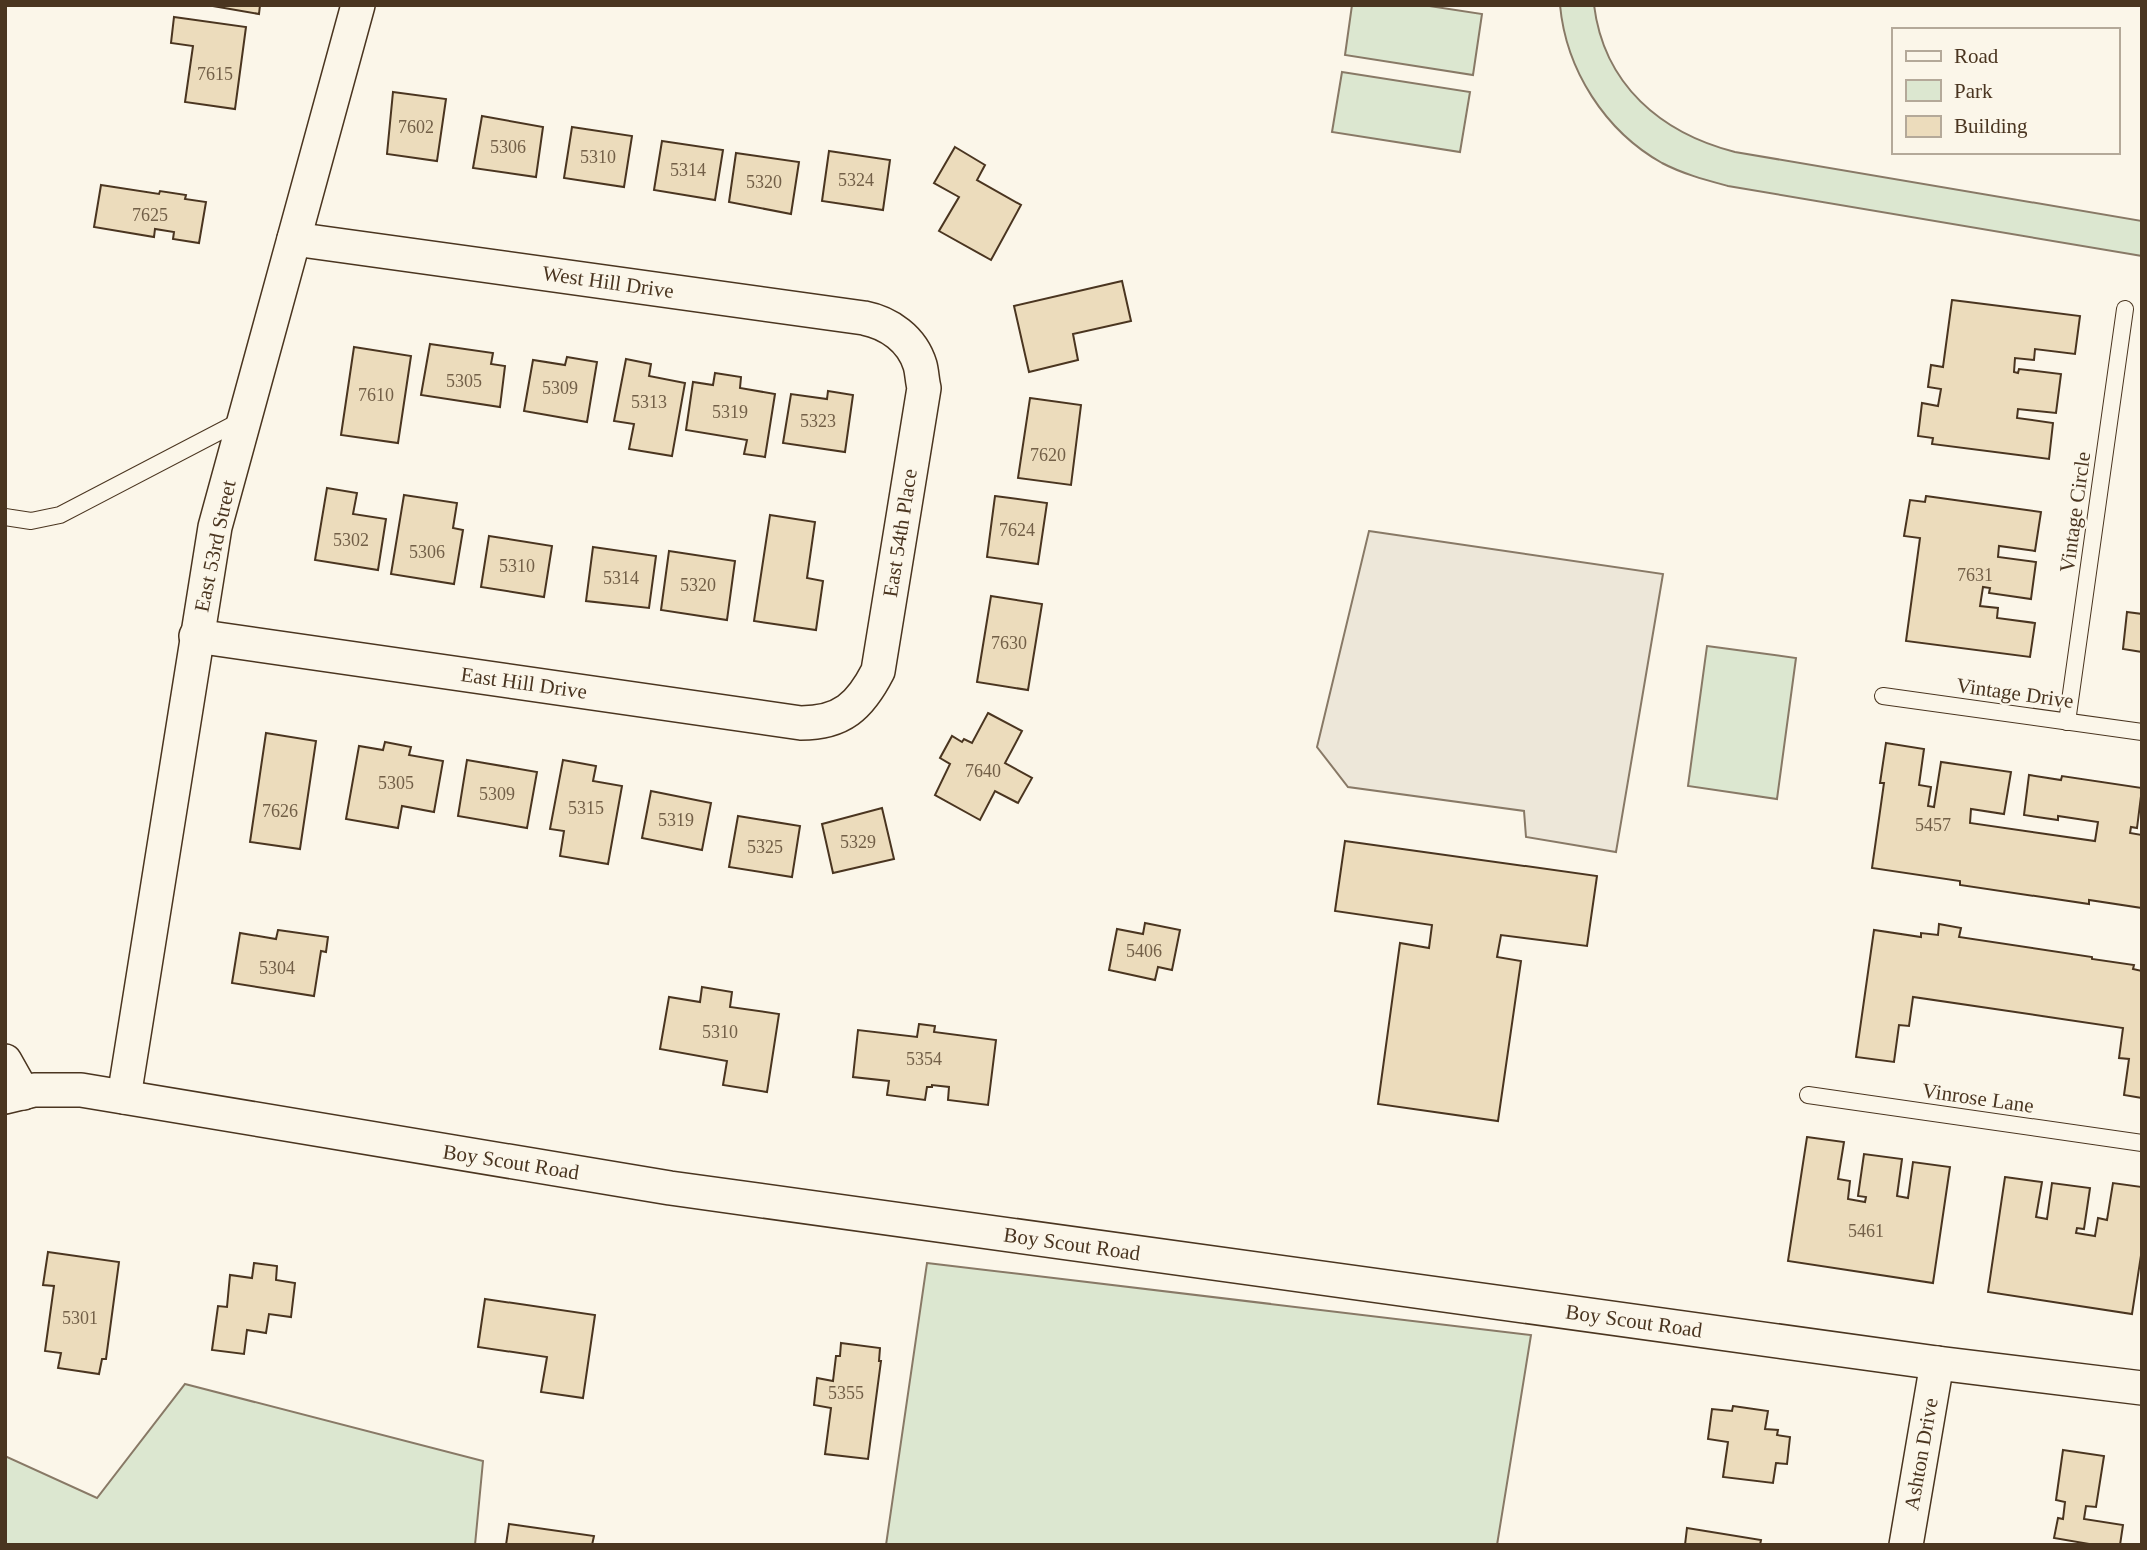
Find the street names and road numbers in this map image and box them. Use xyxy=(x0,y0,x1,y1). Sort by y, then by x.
street label: West Hill Drive xyxy=(541,261,675,303)
street label: Vintage Circle xyxy=(2055,450,2095,574)
street label: East 54th Place xyxy=(878,467,922,599)
street label: East 53rd Street xyxy=(189,478,241,614)
street label: East Hill Drive xyxy=(459,662,589,704)
street label: Vintage Drive xyxy=(1955,673,2075,713)
street label: Vinrose Lane xyxy=(1921,1078,2035,1118)
street label: Boy Scout Road xyxy=(441,1139,581,1185)
street label: Boy Scout Road xyxy=(1002,1223,1142,1266)
street label: Boy Scout Road xyxy=(1564,1300,1704,1343)
street label: Ashton Drive xyxy=(1899,1396,1943,1512)

